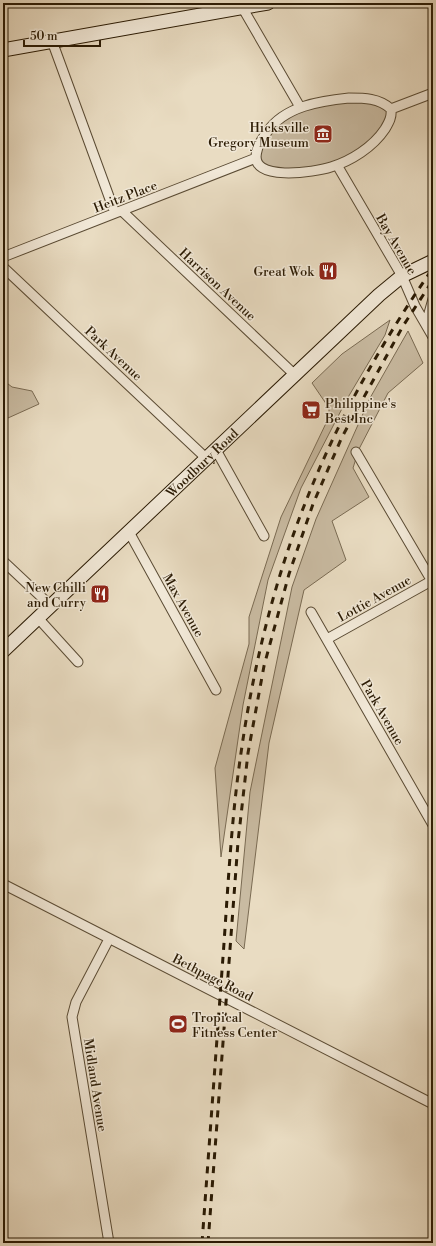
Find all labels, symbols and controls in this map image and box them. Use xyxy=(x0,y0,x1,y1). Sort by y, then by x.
scale bar xyxy=(24,22,100,48)
text: 50 m xyxy=(30,29,58,44)
place label: Hicksville Gregory Museum xyxy=(208,120,310,151)
museum icon: Hicksville Gregory Museum xyxy=(312,123,334,145)
street label: Heitz Place xyxy=(91,177,160,216)
street label: Bay Avenue xyxy=(372,210,420,278)
street label: Harrison Avenue xyxy=(176,245,259,325)
restaurant icon: Great Wok xyxy=(317,260,339,282)
place label: Great Wok xyxy=(253,264,315,280)
street label: Park Avenue xyxy=(81,323,146,385)
place label: Philippine's Best Inc xyxy=(324,396,397,427)
supermarket icon: Philippine's Best Inc xyxy=(300,399,322,421)
street label: Woodbury Road xyxy=(163,425,242,502)
street label: Max Avenue xyxy=(159,571,207,640)
street label: Lottie Avenue xyxy=(335,572,414,626)
place label: New Chilli and Curry xyxy=(25,580,87,611)
restaurant icon: New Chilli and Curry xyxy=(89,583,111,605)
street label: Park Avenue xyxy=(357,677,407,748)
street label: Bethpage Road xyxy=(169,950,256,1005)
place label: Tropical Fitness Center xyxy=(192,1010,278,1041)
sports icon: Tropical Fitness Center xyxy=(167,1013,189,1035)
street label: Midland Avenue xyxy=(80,1037,110,1133)

